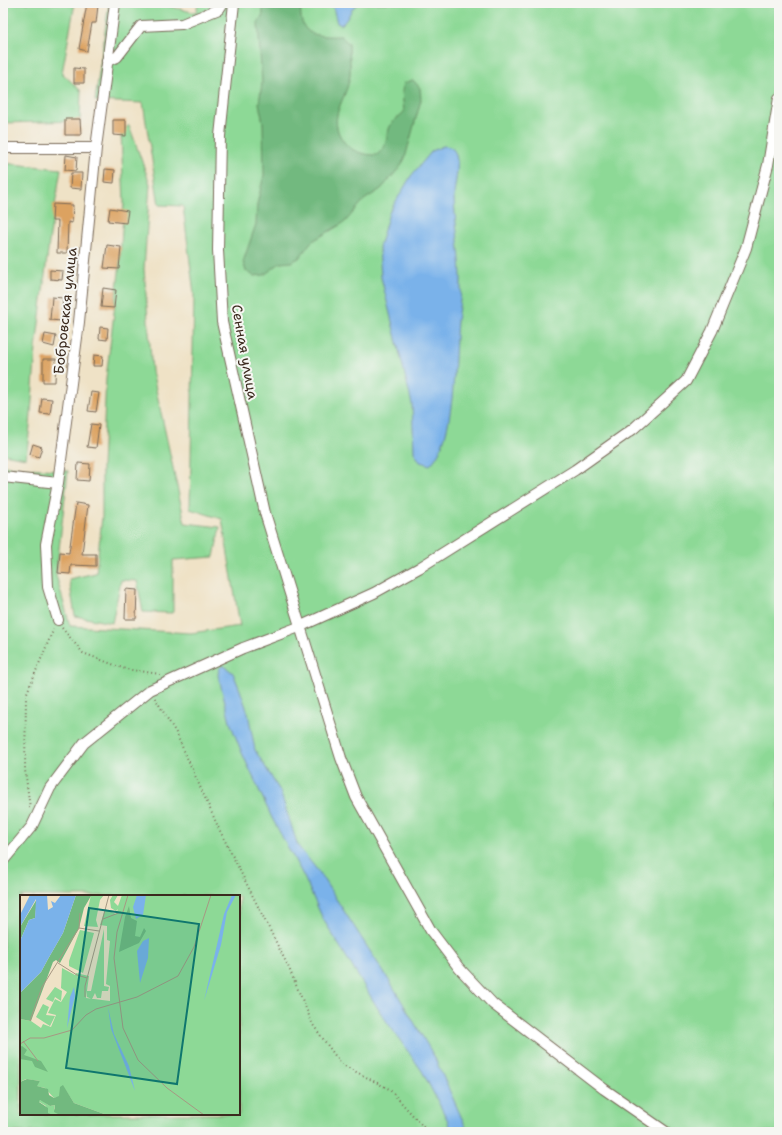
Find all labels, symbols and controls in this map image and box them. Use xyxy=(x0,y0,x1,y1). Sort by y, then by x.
street label: Бобровская улица xyxy=(49,246,81,375)
street label: Сенная улица xyxy=(228,303,262,401)
inset map xyxy=(20,895,240,1115)

